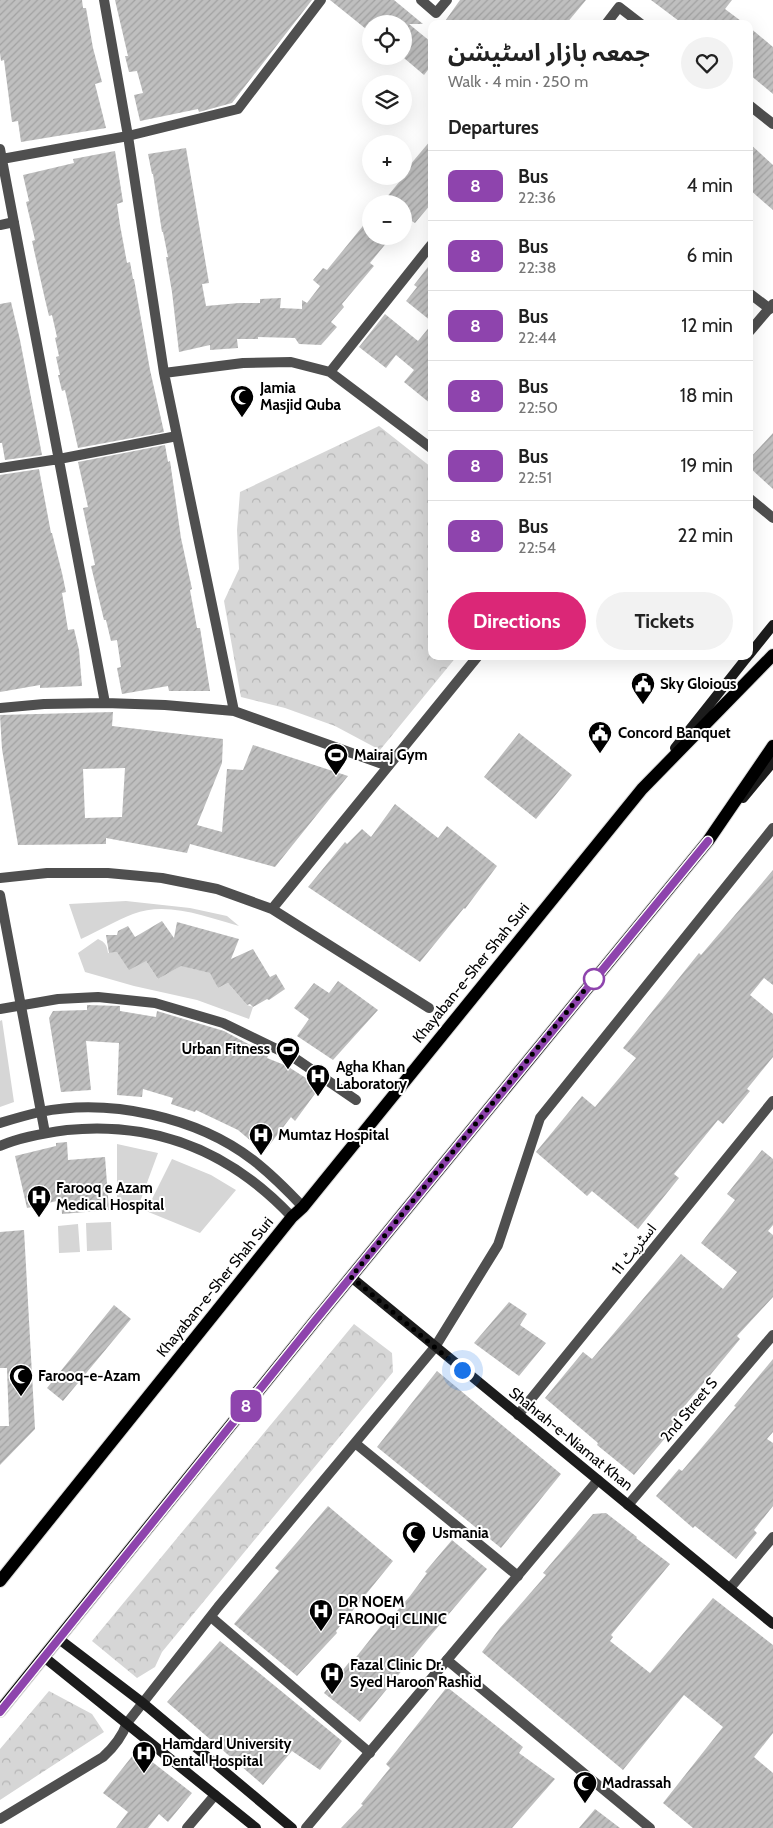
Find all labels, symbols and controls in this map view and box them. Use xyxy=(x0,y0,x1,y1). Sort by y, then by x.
map controls xyxy=(362,15,412,245)
button: locate xyxy=(362,15,412,65)
button: heart xyxy=(681,37,733,89)
text: جمعہ بازار اسٹیشن xyxy=(448,38,650,67)
text: Walk · 4 min · 250 m xyxy=(448,72,588,91)
button: layers xyxy=(362,75,412,125)
text: Departures xyxy=(448,116,539,139)
button: + xyxy=(362,135,412,185)
text: Bus xyxy=(518,165,548,188)
text: 4 min xyxy=(686,174,733,197)
text: 8 xyxy=(470,175,481,197)
text: 22:36 xyxy=(518,188,556,207)
button: − xyxy=(362,195,412,245)
text: Bus xyxy=(518,235,548,258)
text: 6 min xyxy=(687,244,733,267)
text: 8 xyxy=(470,245,481,267)
text: 22:38 xyxy=(518,258,556,277)
text: Bus xyxy=(518,305,548,328)
text: 12 min xyxy=(681,314,733,337)
text: 8 xyxy=(470,315,481,337)
text: 22:44 xyxy=(518,328,557,347)
text: Bus xyxy=(518,375,548,398)
place label: Jamia Masjid Quba xyxy=(259,379,342,414)
mosque icon: Jamia Masjid Quba xyxy=(229,384,255,418)
text: 18 min xyxy=(680,384,733,407)
text: 8 xyxy=(470,385,481,407)
text: 22:50 xyxy=(518,398,558,417)
text: Bus xyxy=(518,445,548,468)
text: 19 min xyxy=(680,454,733,477)
text: 8 xyxy=(470,455,481,477)
text: 22:51 xyxy=(518,468,552,487)
text: Bus xyxy=(518,515,548,538)
text: 22 min xyxy=(678,524,733,547)
text: 8 xyxy=(470,525,481,547)
text: 22:54 xyxy=(518,538,556,557)
button: Directions xyxy=(448,592,586,650)
button: Tickets xyxy=(596,592,733,650)
public building icon: Sky Gloious xyxy=(630,671,656,705)
place label: Sky Gloious xyxy=(660,675,736,693)
public building icon: Concord Banquet xyxy=(587,720,613,754)
place label: Concord Banquet xyxy=(618,724,731,742)
sports icon: Mairaj Gym xyxy=(323,742,349,776)
place label: Mairaj Gym xyxy=(354,746,428,764)
street label: Khayaban-e-Sher Shah Suri xyxy=(409,899,533,1047)
unlabelled marker xyxy=(583,968,605,990)
sports icon: Urban Fitness xyxy=(275,1036,301,1070)
place label: Urban Fitness xyxy=(182,1040,270,1058)
place label: Agha Khan Laboratory xyxy=(336,1058,408,1093)
hospital icon: Agha Khan Laboratory xyxy=(305,1063,331,1097)
hospital icon: Mumtaz Hospital xyxy=(248,1122,274,1156)
place label: Mumtaz Hospital xyxy=(278,1126,389,1144)
place label: Farooq e Azam Medical Hospital xyxy=(56,1179,164,1214)
hospital icon: Farooq e Azam Medical Hospital xyxy=(26,1184,52,1218)
street label: Khayaban-e-Sher Shah Suri xyxy=(153,1213,277,1361)
street label: اسٹریٹ 11 xyxy=(608,1220,660,1278)
your location xyxy=(450,1358,475,1383)
mosque icon: Farooq-e-Azam xyxy=(8,1363,34,1397)
place label: Farooq-e-Azam xyxy=(38,1367,140,1385)
street label: 2nd Street S xyxy=(657,1374,721,1446)
street label: Shahrah-e-Niamat Khan xyxy=(505,1384,637,1494)
line badge: 8 xyxy=(230,1390,262,1422)
text: 8 xyxy=(241,1395,251,1417)
mosque icon: Usmania xyxy=(401,1520,427,1554)
place label: Usmania xyxy=(432,1524,489,1542)
place label: DR NOEM FAROOqi CLINIC xyxy=(338,1593,447,1628)
hospital icon: DR NOEM FAROOqi CLINIC xyxy=(308,1598,334,1632)
place label: Fazal Clinic Dr. Syed Haroon Rashid xyxy=(350,1656,482,1691)
hospital icon: Fazal Clinic Dr. Syed Haroon Rashid xyxy=(319,1661,345,1695)
place label: Hamdard University Dental Hospital xyxy=(162,1735,293,1770)
hospital icon: Hamdard University Dental Hospital xyxy=(131,1740,157,1774)
mosque icon: Madrassah xyxy=(572,1770,598,1804)
place label: Madrassah xyxy=(602,1774,671,1792)

